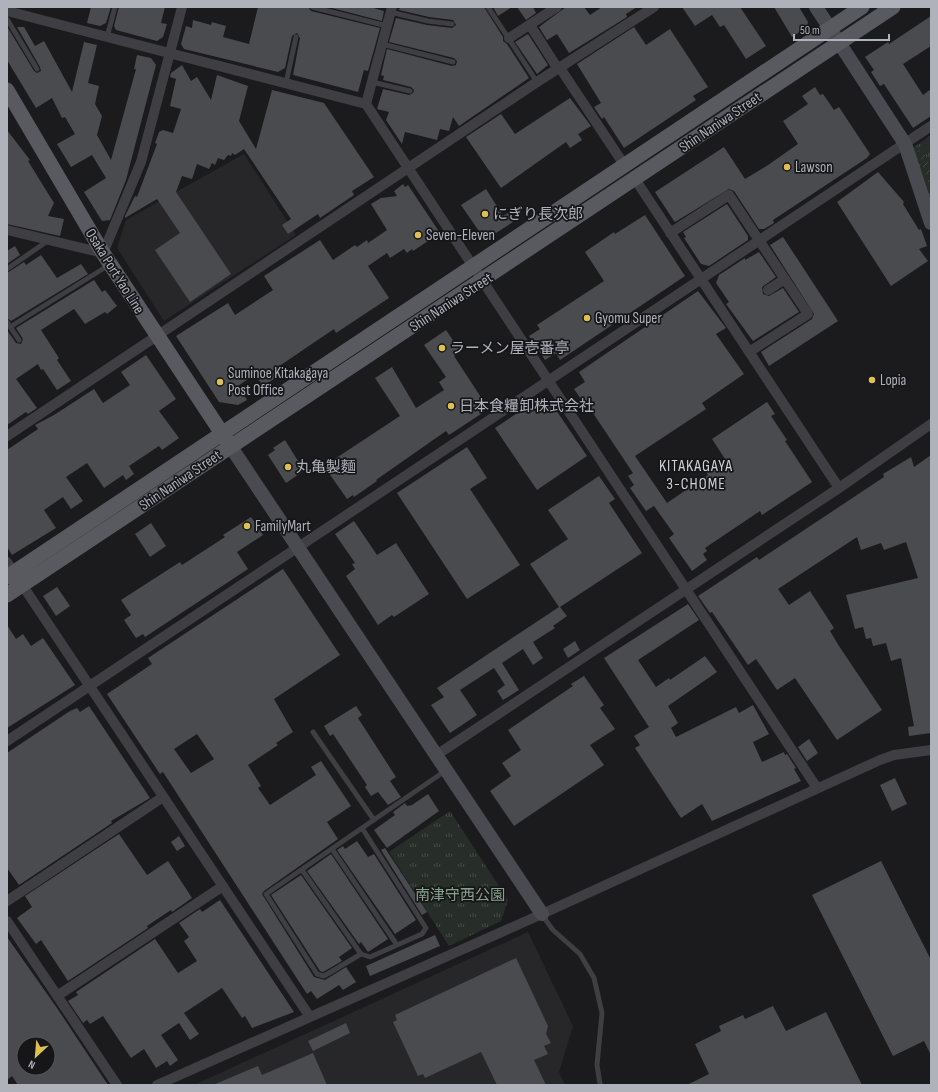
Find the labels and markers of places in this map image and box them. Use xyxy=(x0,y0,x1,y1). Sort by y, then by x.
place label: Lawson xyxy=(795,158,833,177)
marker: Lawson xyxy=(782,162,792,172)
place label: にぎり長次郎 xyxy=(493,205,583,224)
marker: にぎり長次郎 xyxy=(480,209,490,219)
place label: Seven-Eleven xyxy=(426,226,495,245)
marker: Seven-Eleven xyxy=(413,230,423,240)
place label: Gyomu Super xyxy=(595,309,662,328)
marker: Gyomu Super xyxy=(582,313,592,323)
place label: ラーメン屋壱番亭 xyxy=(450,339,569,358)
marker: ラーメン屋壱番亭 xyxy=(437,343,447,353)
place label: Suminoe Kitakagaya Post Office xyxy=(228,364,329,400)
place label: Lopia xyxy=(880,371,907,390)
marker: Lopia xyxy=(867,375,877,385)
marker: Suminoe Kitakagaya Post Office xyxy=(215,377,225,387)
place label: 日本食糧卸株式会社 xyxy=(459,397,594,416)
marker: 日本食糧卸株式会社 xyxy=(446,401,456,411)
place label: 丸亀製麵 xyxy=(296,458,356,477)
marker: 丸亀製麵 xyxy=(283,462,293,472)
place label: FamilyMart xyxy=(255,517,311,536)
marker: FamilyMart xyxy=(242,521,252,531)

